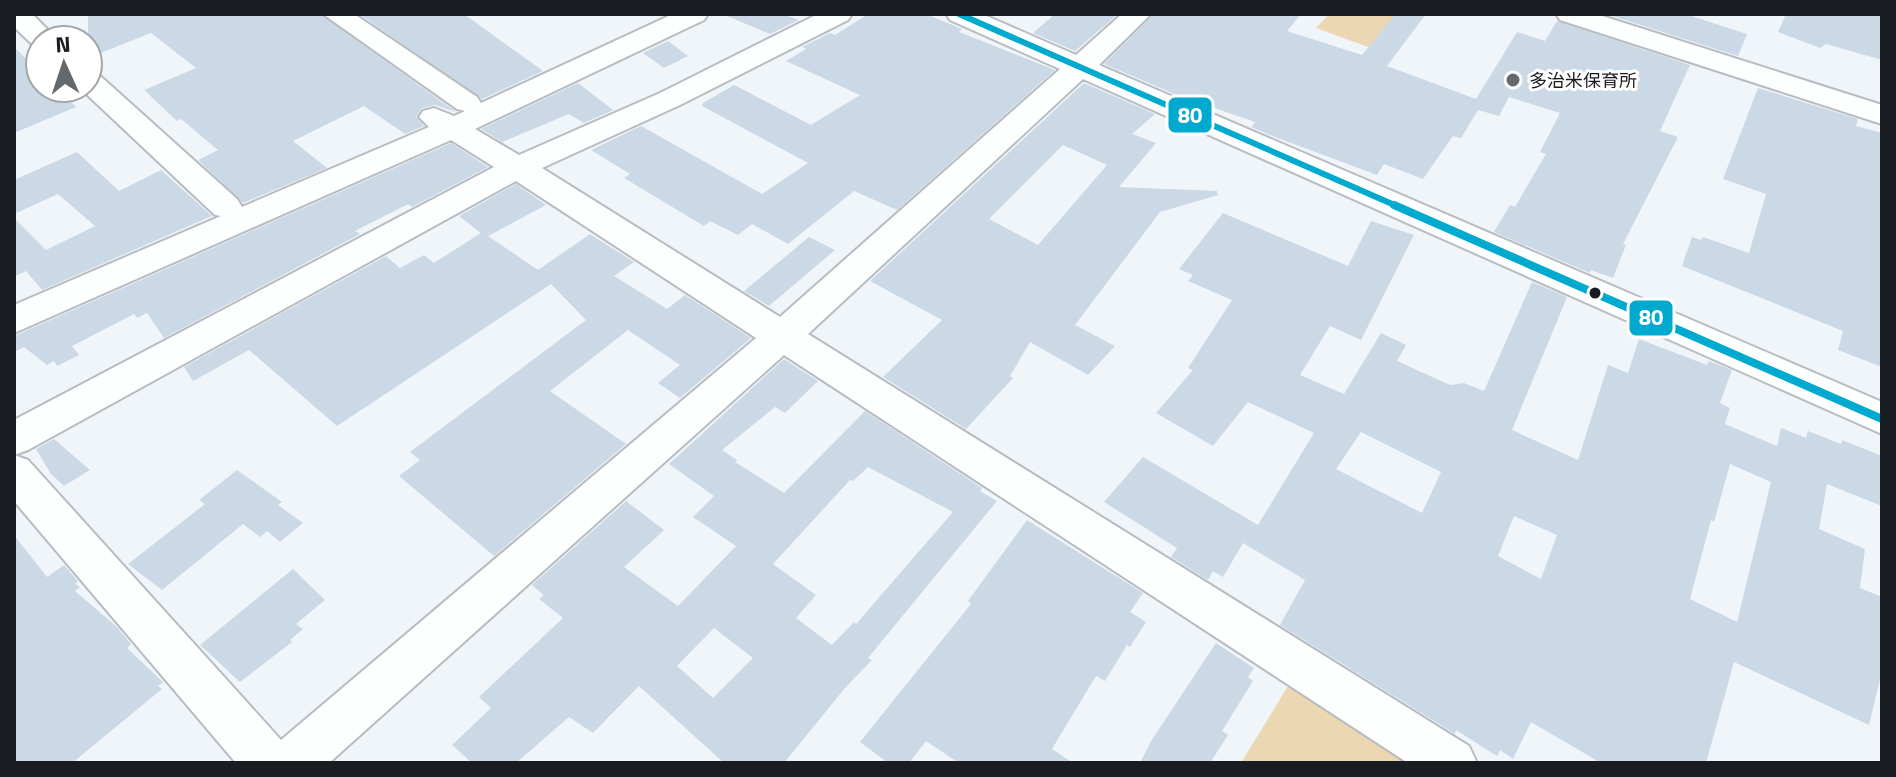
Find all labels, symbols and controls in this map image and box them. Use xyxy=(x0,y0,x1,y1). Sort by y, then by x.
north arrow xyxy=(24,24,104,104)
text: N xyxy=(54,27,71,61)
place label: 多治米保育所 xyxy=(1529,67,1637,94)
marker: 多治米保育所 xyxy=(1504,71,1522,89)
line badge: 80 xyxy=(1167,96,1213,134)
text: 80 xyxy=(1178,98,1202,132)
unlabelled marker xyxy=(1587,285,1603,301)
line badge: 80 xyxy=(1628,299,1674,337)
text: 80 xyxy=(1639,300,1663,334)

